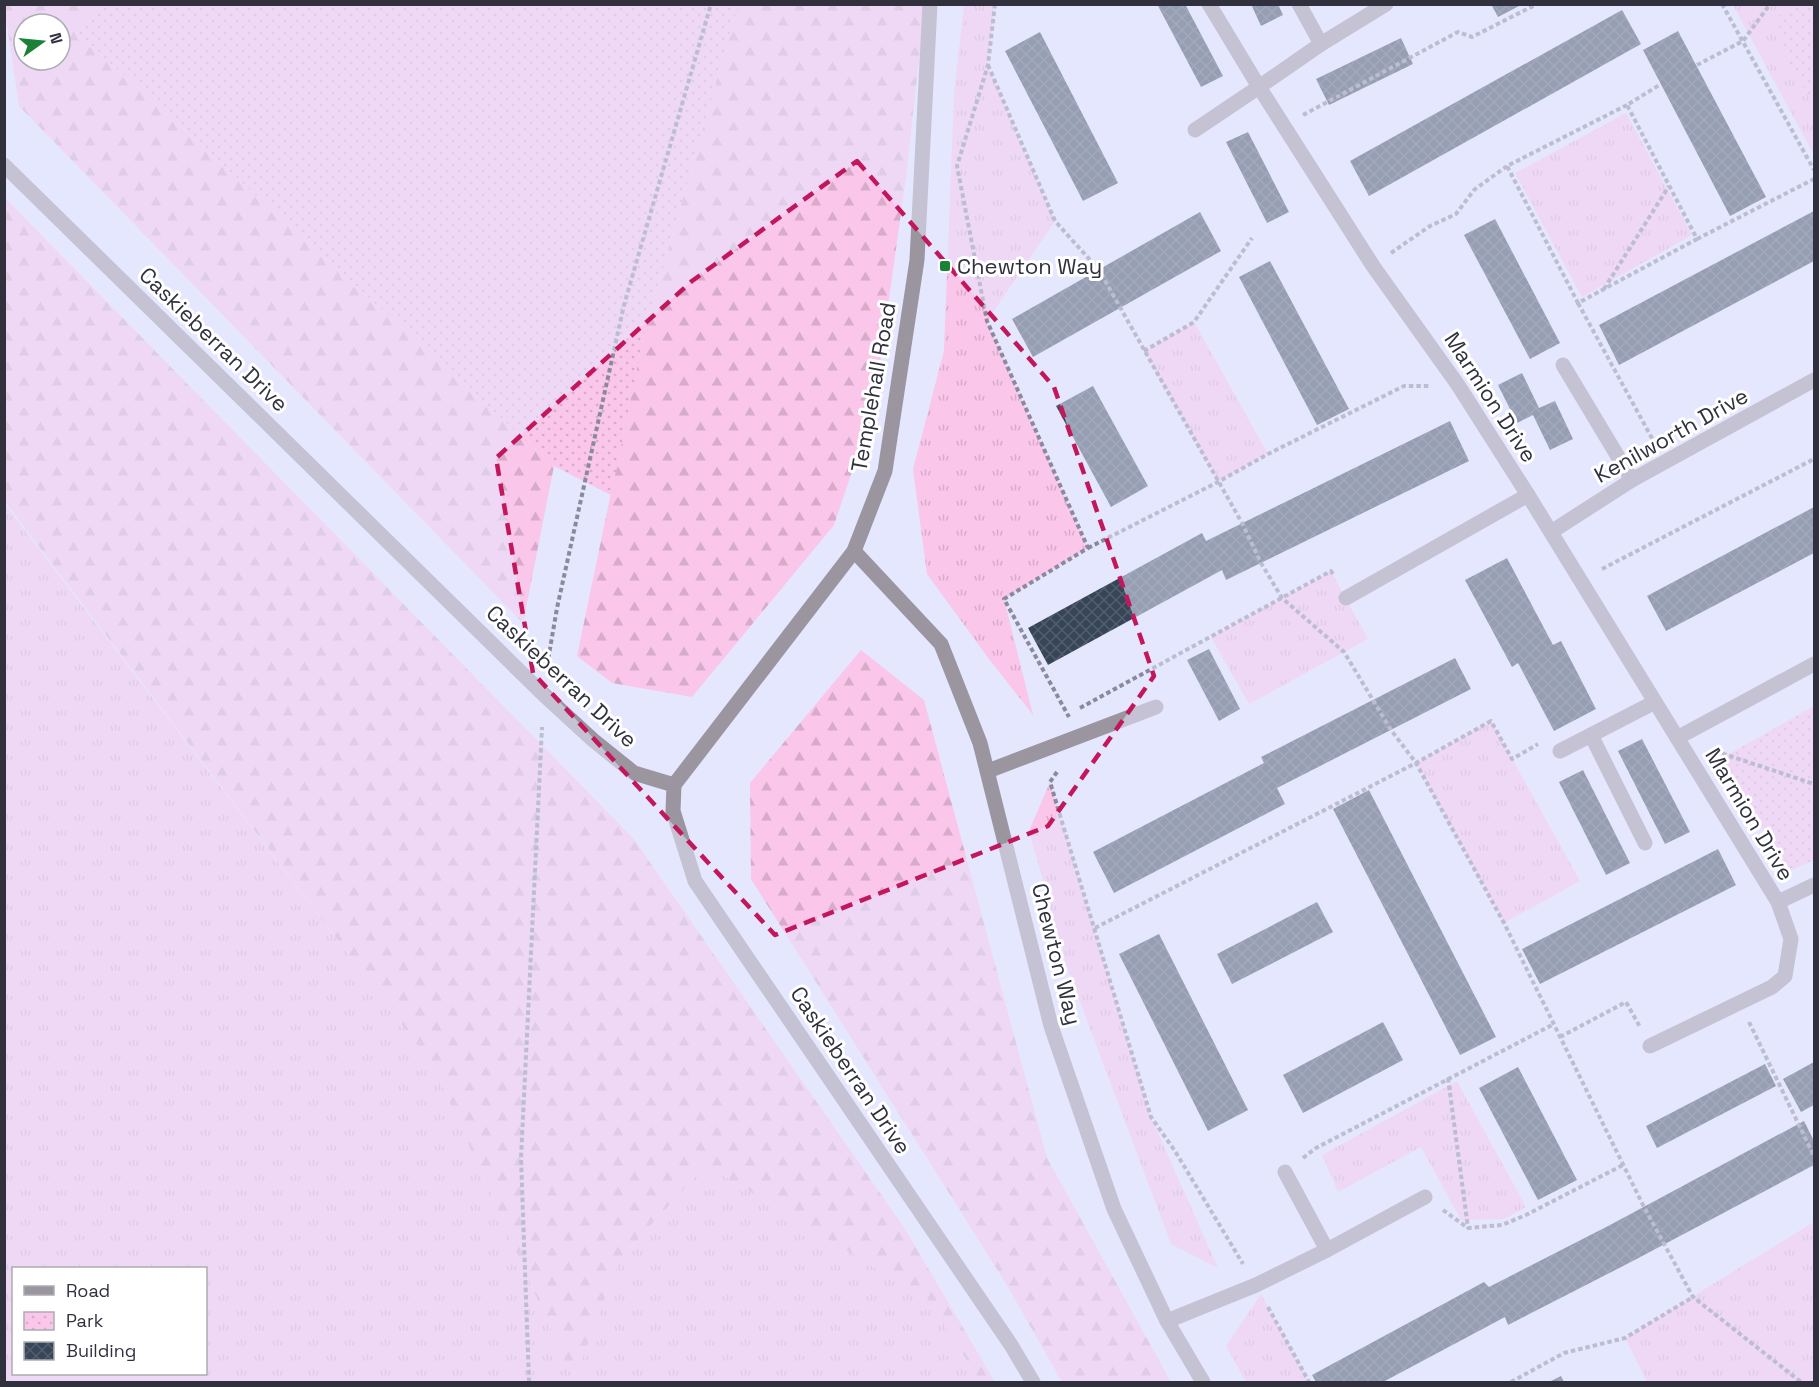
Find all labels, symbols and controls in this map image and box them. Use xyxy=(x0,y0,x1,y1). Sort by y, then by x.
north arrow xyxy=(12,12,72,72)
text: N xyxy=(44,30,68,46)
place label: Chewton Way xyxy=(957,252,1102,280)
marker: Chewton Way xyxy=(938,259,952,273)
street label: Caskieberran Drive xyxy=(134,261,294,417)
street label: Templehall Road xyxy=(844,300,902,474)
street label: Marmion Drive xyxy=(1438,327,1544,467)
street label: Kenilworth Drive xyxy=(1589,381,1753,489)
street label: Caskieberran Drive xyxy=(481,599,643,753)
street label: Marmion Drive xyxy=(1699,743,1801,885)
street label: Chewton Way xyxy=(1026,880,1088,1028)
street label: Caskieberran Drive xyxy=(784,981,918,1159)
legend xyxy=(12,1267,207,1375)
text: Road xyxy=(66,1279,110,1302)
text: Park xyxy=(66,1309,104,1332)
text: Building xyxy=(66,1339,136,1362)

